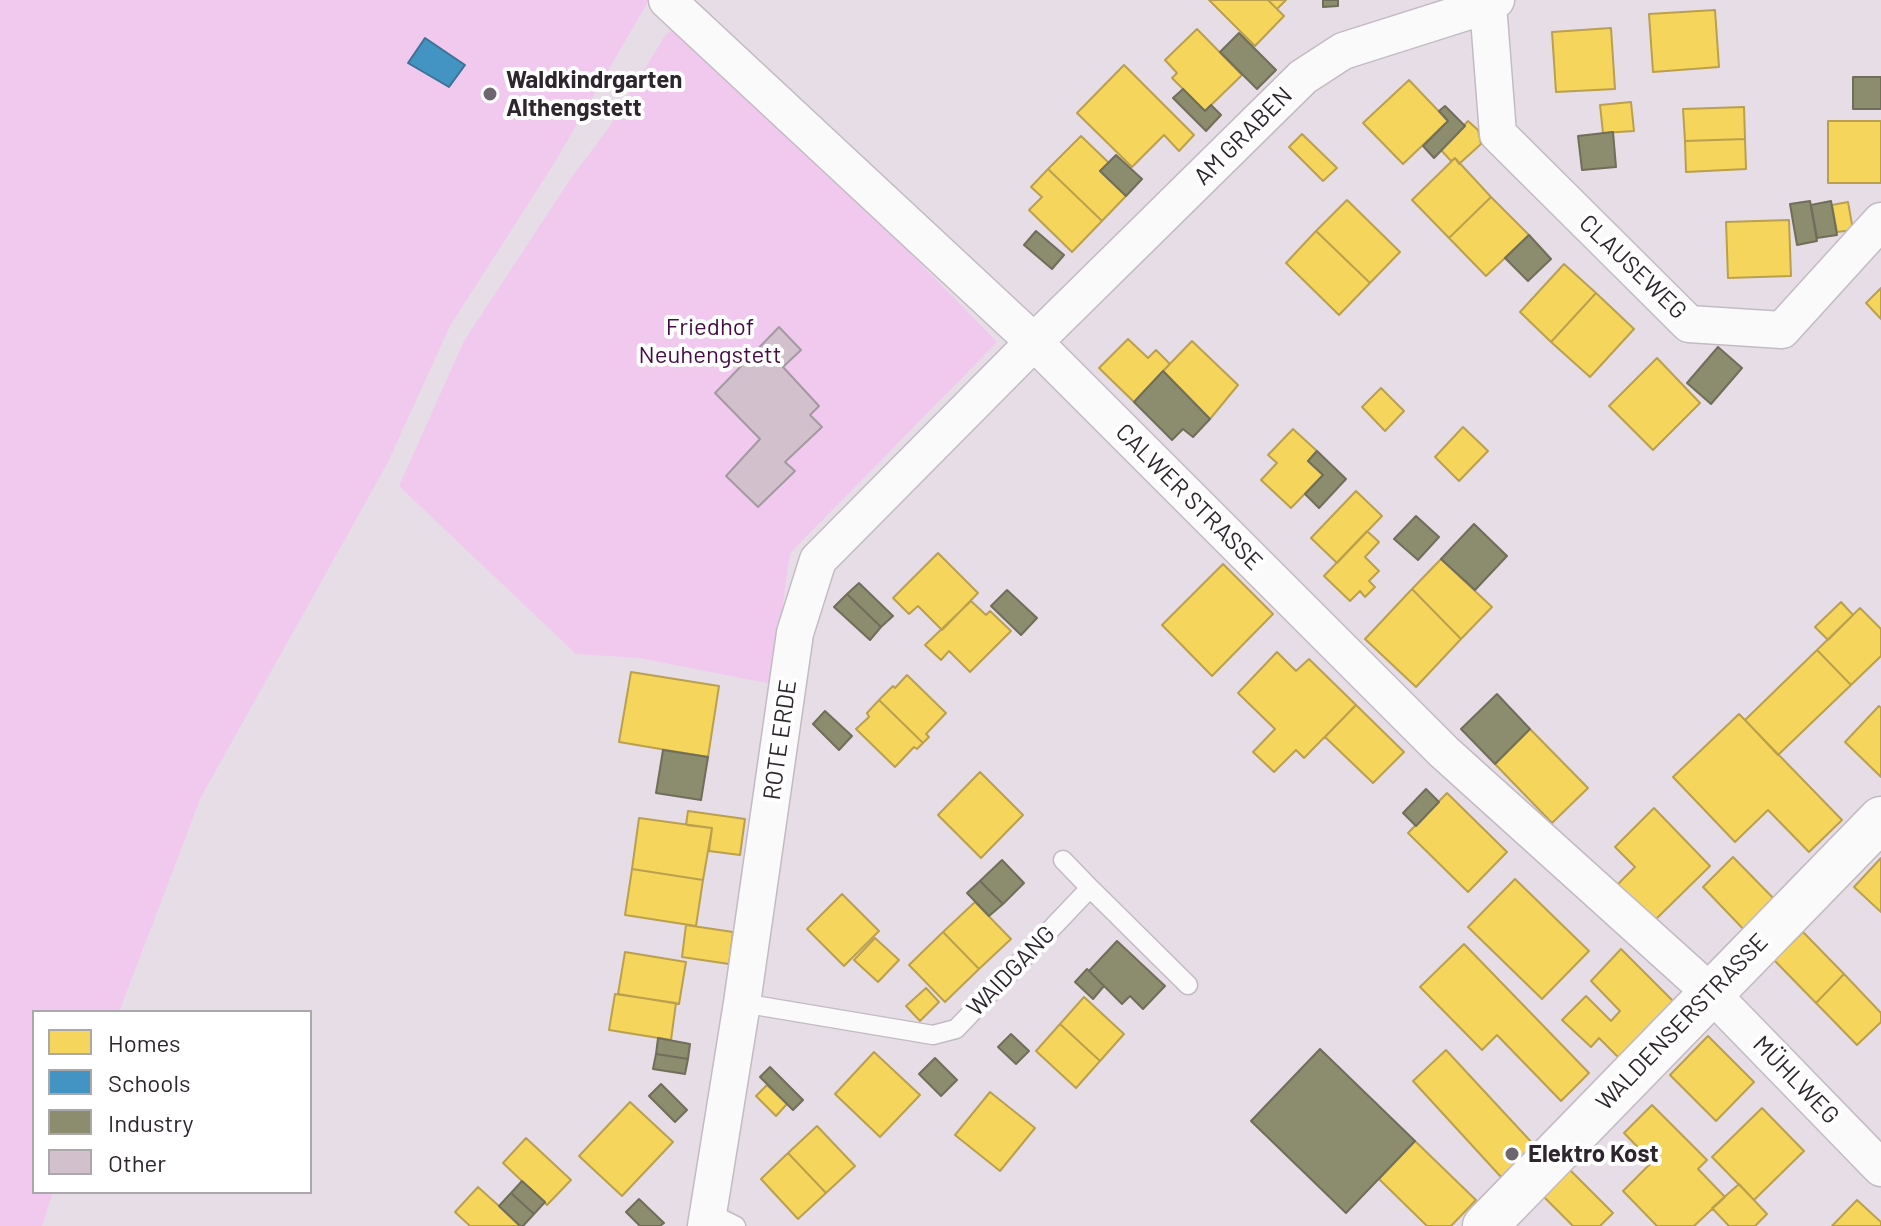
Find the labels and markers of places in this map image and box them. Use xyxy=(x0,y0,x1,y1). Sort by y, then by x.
place label: Waldkindrgarten Althengstett xyxy=(506,66,682,122)
marker: Waldkindrgarten Althengstett xyxy=(481,85,499,103)
place label: Elektro Kost xyxy=(1528,1140,1659,1168)
marker: Elektro Kost xyxy=(1503,1145,1521,1163)

